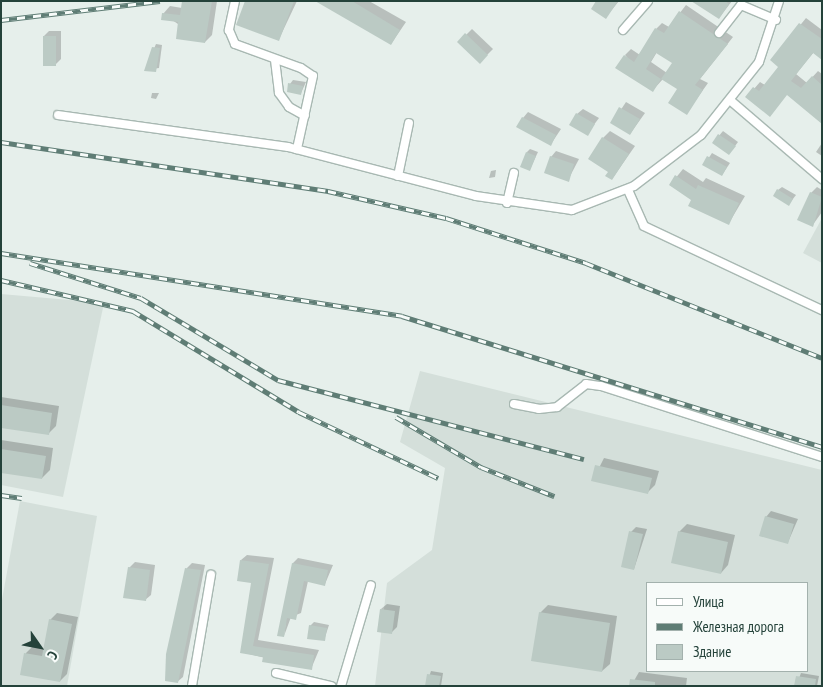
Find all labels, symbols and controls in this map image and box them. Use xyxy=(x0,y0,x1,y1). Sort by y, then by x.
legend xyxy=(646,582,808,672)
text: Улица xyxy=(693,592,724,611)
text: Железная дорога xyxy=(693,617,784,636)
north arrow xyxy=(15,622,65,672)
text: Здание xyxy=(693,642,731,661)
text: С xyxy=(43,648,62,663)

